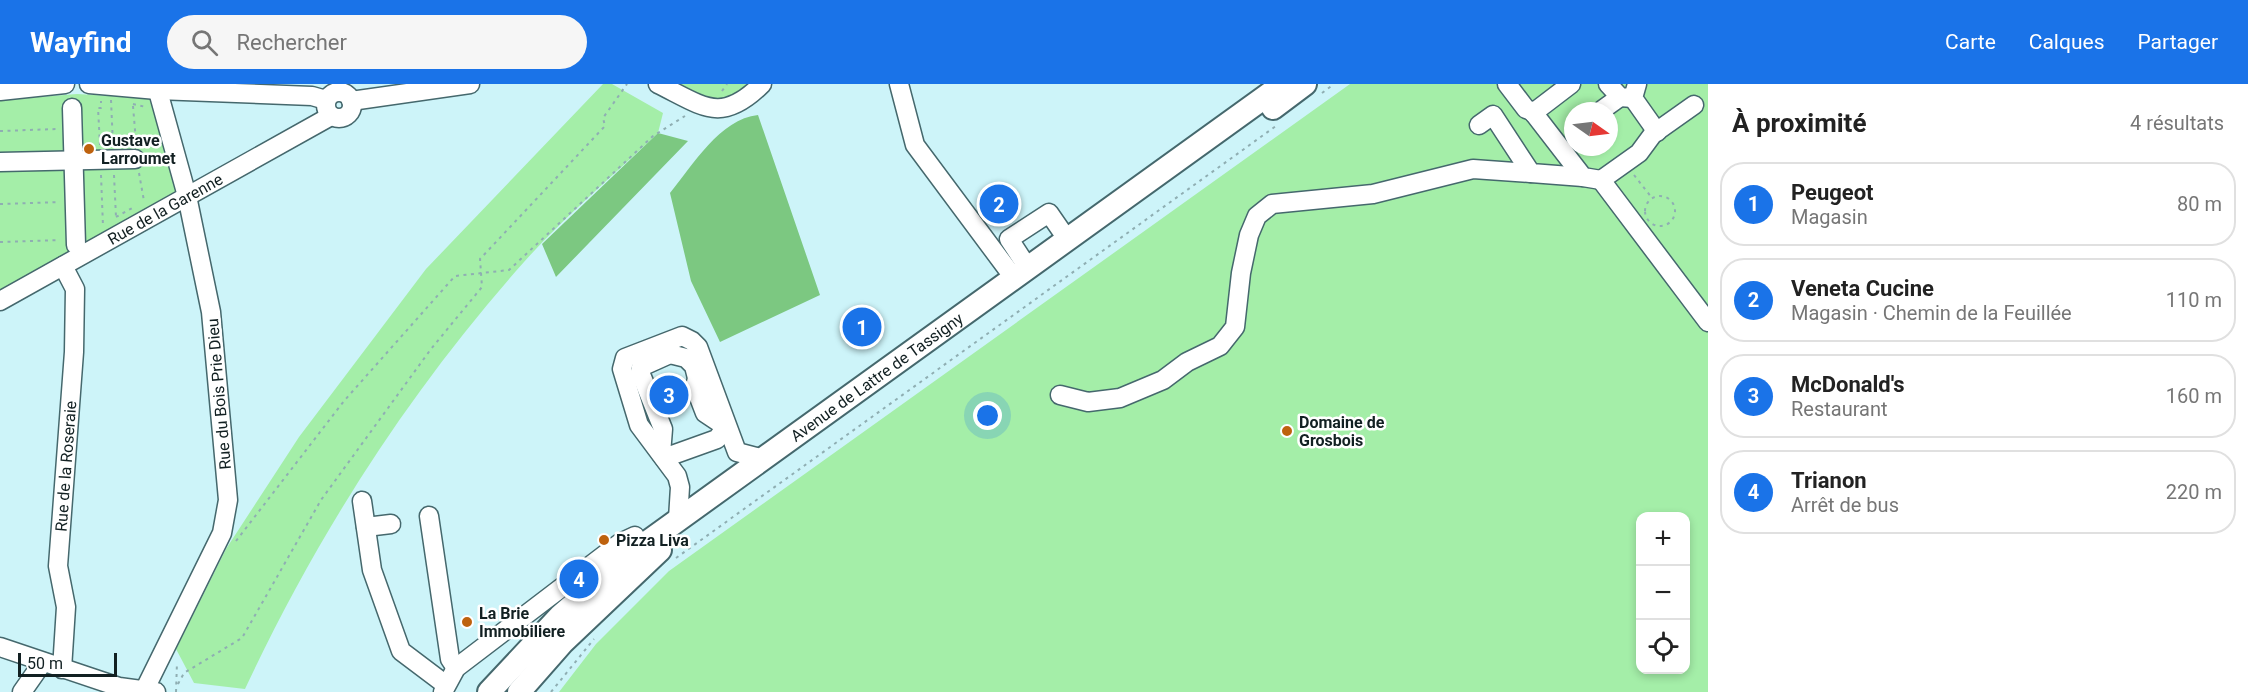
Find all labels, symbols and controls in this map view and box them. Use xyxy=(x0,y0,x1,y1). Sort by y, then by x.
search box xyxy=(167,15,587,69)
text: Wayfind xyxy=(30,26,131,59)
icon: search xyxy=(188,26,221,59)
text: Rechercher xyxy=(236,30,347,55)
text: Carte xyxy=(1945,30,1996,54)
text: Calques xyxy=(2029,30,2104,54)
text: Partager xyxy=(2137,30,2218,54)
north arrow xyxy=(1564,102,1618,156)
text: À proximité xyxy=(1732,108,1866,138)
text: 4 résultats xyxy=(2130,111,2224,135)
place label: Gustave Larroumet xyxy=(101,131,176,168)
marker: Gustave Larroumet xyxy=(82,142,96,156)
street label: Rue de la Garenne xyxy=(104,169,226,248)
text: Peugeot xyxy=(1791,180,1874,205)
pin: 2 xyxy=(980,182,1018,226)
text: 1 xyxy=(1748,192,1759,216)
text: 80 m xyxy=(2177,192,2222,216)
text: Magasin xyxy=(1791,205,1868,229)
text: Veneta Cucine xyxy=(1791,276,1934,301)
text: 2 xyxy=(1748,288,1759,312)
text: 110 m xyxy=(2166,288,2222,312)
text: Magasin · Chemin de la Feuillée xyxy=(1791,301,2072,325)
pin: 1 xyxy=(842,304,882,350)
street label: Avenue de Lattre de Tassigny xyxy=(787,308,967,445)
street label: Rue du Bois Prie Dieu xyxy=(203,318,235,470)
pin: 3 xyxy=(650,372,688,418)
text: McDonald's xyxy=(1791,372,1905,397)
text: 3 xyxy=(1748,384,1759,408)
text: 160 m xyxy=(2166,384,2222,408)
text: Restaurant xyxy=(1791,397,1888,421)
street label: Rue de la Roseraie xyxy=(51,400,80,532)
your location xyxy=(973,401,1002,430)
place label: Domaine de Grosbois xyxy=(1299,413,1385,450)
marker: Domaine de Grosbois xyxy=(1280,424,1294,438)
text: Trianon xyxy=(1791,468,1867,493)
text: 4 xyxy=(1748,480,1759,504)
text: 220 m xyxy=(2166,480,2222,504)
text: Arrêt de bus xyxy=(1791,493,1899,517)
map controls xyxy=(1636,512,1690,674)
button: + xyxy=(1636,512,1690,566)
place label: Pizza Liva xyxy=(616,531,689,550)
marker: Pizza Liva xyxy=(597,533,611,547)
pin: 4 xyxy=(560,556,598,602)
button: − xyxy=(1636,566,1690,620)
place label: La Brie Immobiliere xyxy=(479,604,565,641)
marker: La Brie Immobiliere xyxy=(460,615,474,629)
button: locate xyxy=(1636,620,1690,674)
scale bar xyxy=(18,650,117,678)
text: 50 m xyxy=(27,654,63,673)

